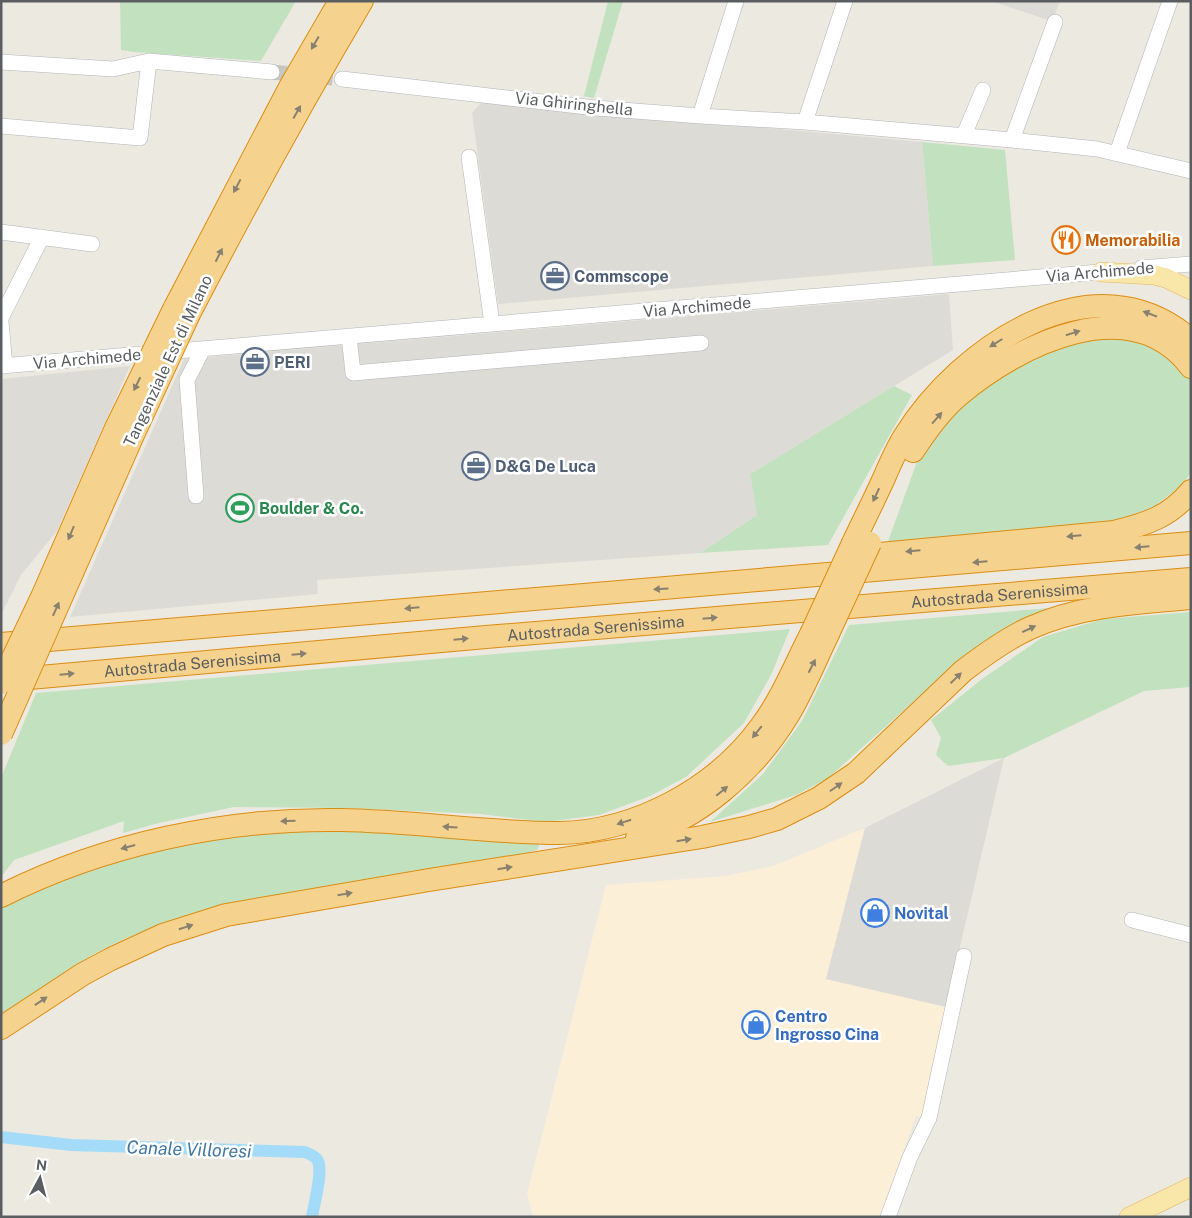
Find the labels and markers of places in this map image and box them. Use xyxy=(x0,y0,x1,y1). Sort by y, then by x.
restaurant icon: Memorabilia xyxy=(1051,225,1081,255)
place label: Memorabilia xyxy=(1085,231,1180,250)
office icon: Commscope xyxy=(540,261,570,291)
place label: Commscope xyxy=(574,267,669,286)
office icon: PERI xyxy=(240,347,270,377)
place label: PERI xyxy=(274,353,311,372)
office icon: D&G De Luca xyxy=(461,451,491,481)
place label: D&G De Luca xyxy=(495,457,596,476)
sports icon: Boulder & Co. xyxy=(225,493,255,523)
place label: Boulder & Co. xyxy=(259,499,364,518)
shop icon: Novital xyxy=(860,898,890,928)
place label: Novital xyxy=(894,904,949,923)
place label: Centro Ingrosso Cina xyxy=(775,1007,879,1044)
shop icon: Centro Ingrosso Cina xyxy=(741,1010,771,1040)

